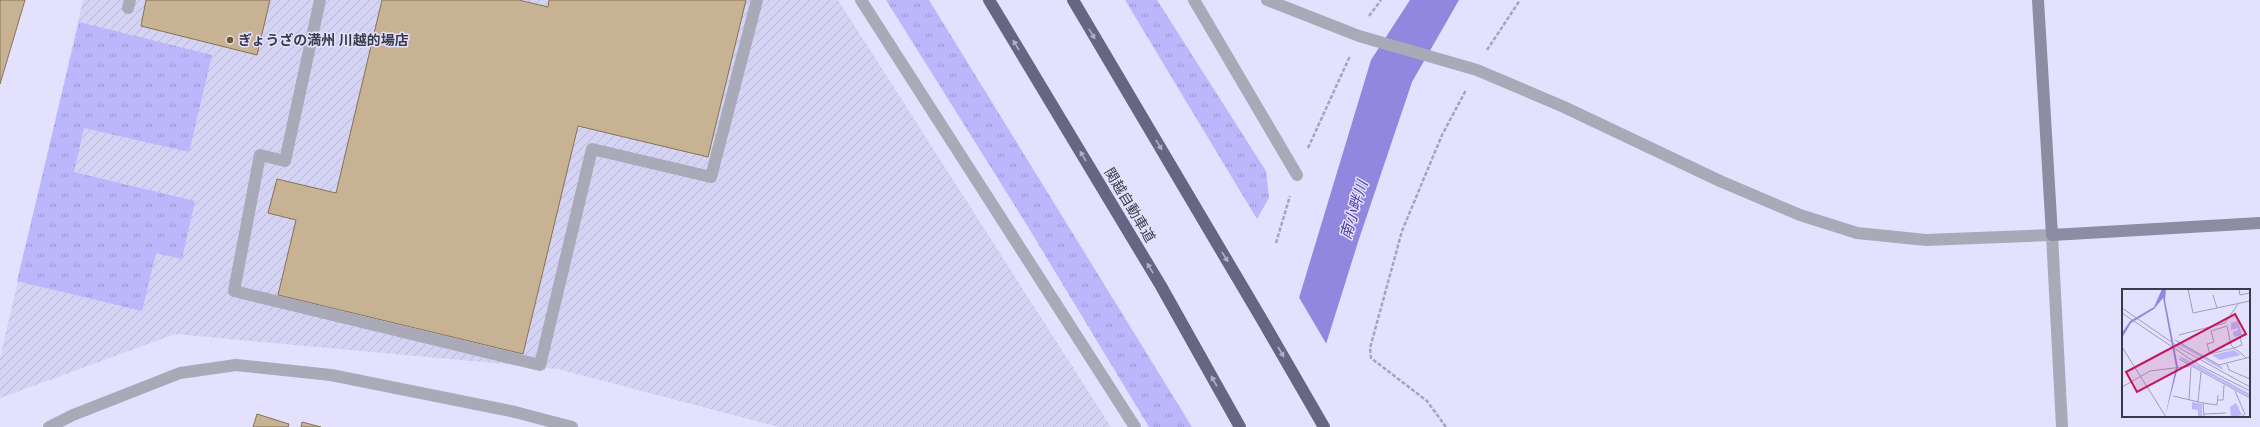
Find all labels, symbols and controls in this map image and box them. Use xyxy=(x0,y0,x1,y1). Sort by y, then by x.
one-way arrow xyxy=(1089,28,1096,40)
place label: ぎょうざの満州 川越的場店 xyxy=(238,31,409,48)
marker: ぎょうざの満州 川越的場店 xyxy=(225,35,235,45)
one-way arrow xyxy=(1012,40,1020,50)
one-way arrow xyxy=(1155,139,1162,151)
one-way arrow xyxy=(1079,151,1087,161)
street label: 関越自動車道 xyxy=(1102,164,1159,245)
water label: 南小畔川 xyxy=(1336,176,1371,241)
one-way arrow xyxy=(1222,251,1229,263)
one-way arrow xyxy=(1146,262,1153,274)
inset map xyxy=(2122,289,2250,417)
one-way arrow xyxy=(1277,346,1284,358)
one-way arrow xyxy=(1211,375,1218,386)

